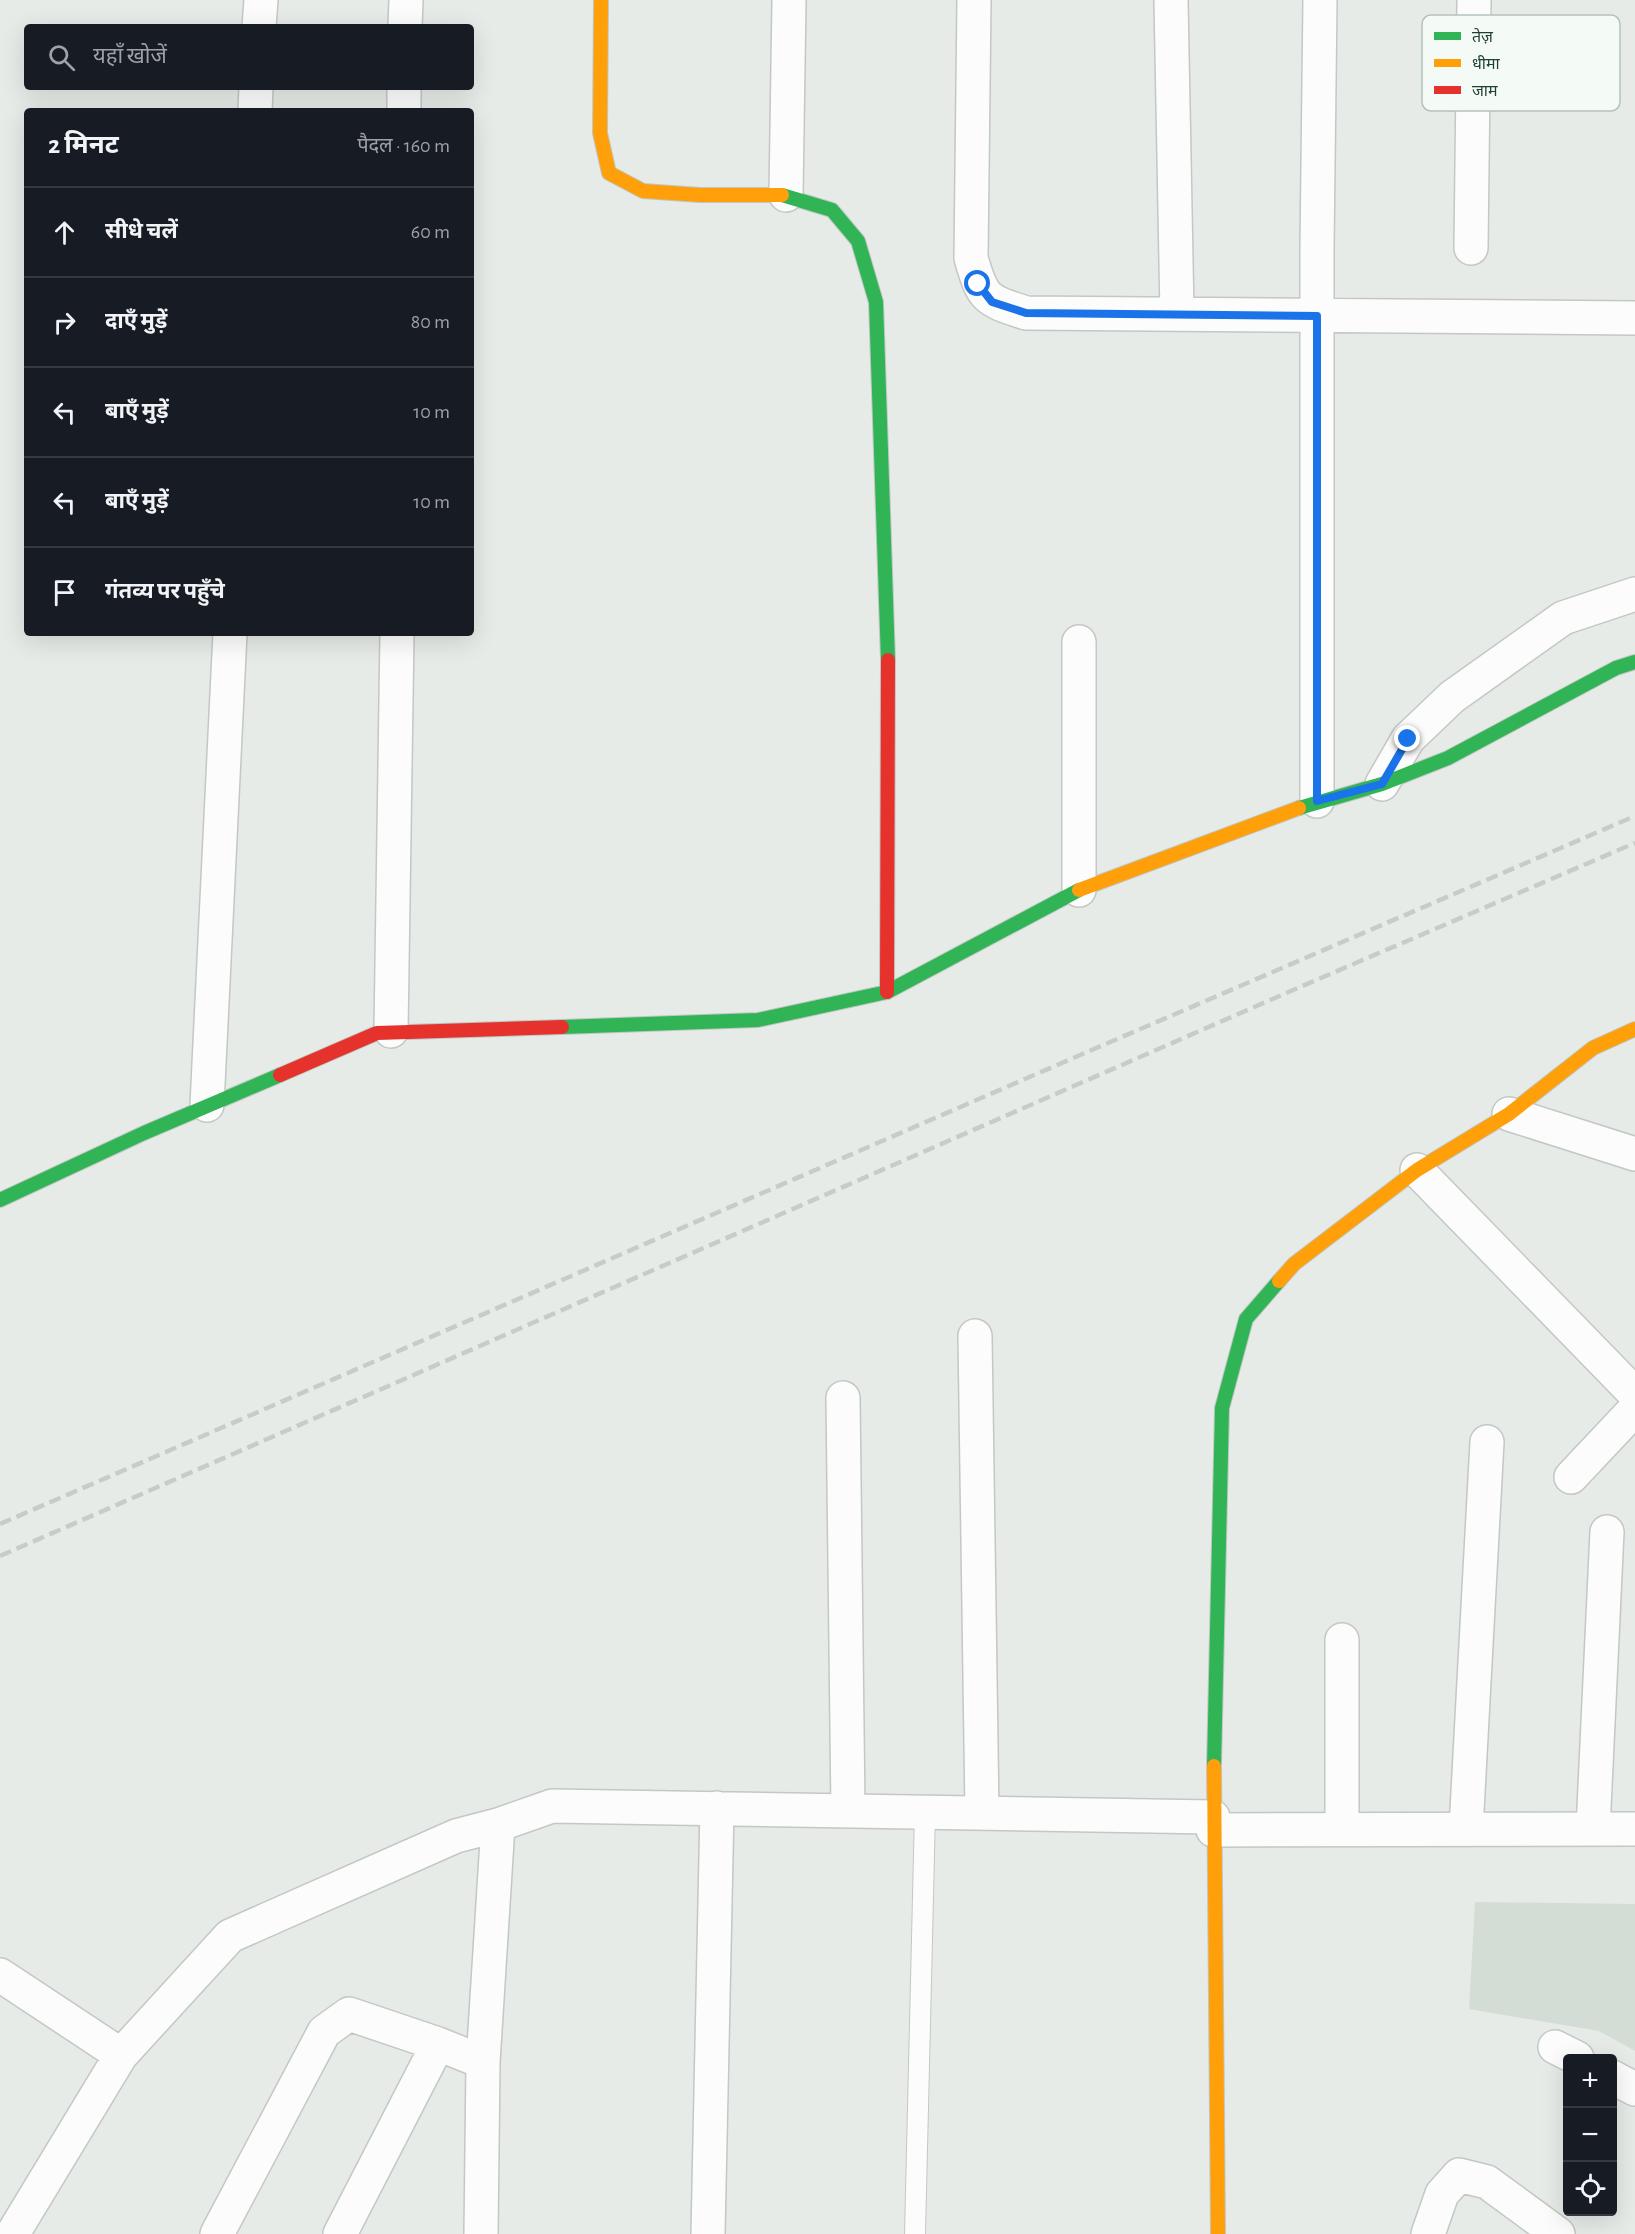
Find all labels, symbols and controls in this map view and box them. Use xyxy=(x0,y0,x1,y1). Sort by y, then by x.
legend xyxy=(1422,15,1620,111)
search box xyxy=(24,24,474,90)
text: तेज़ xyxy=(1472,27,1494,45)
icon: search xyxy=(45,41,78,74)
text: यहाँ खोजें xyxy=(93,45,167,67)
text: धीमा xyxy=(1472,55,1501,72)
text: जाम xyxy=(1472,83,1498,99)
text: 2 मिनट xyxy=(48,132,119,158)
text: पैदल · 160 m xyxy=(357,136,450,156)
icon: ahead xyxy=(48,216,81,249)
text: सीधे चलें xyxy=(105,220,178,242)
text: 60 m xyxy=(411,222,450,242)
route start xyxy=(964,270,990,296)
icon: right xyxy=(48,306,81,339)
text: दाएँ मुड़ें xyxy=(105,310,167,332)
text: 80 m xyxy=(411,312,450,332)
icon: left xyxy=(48,396,81,429)
text: बाएँ मुड़ें xyxy=(105,400,169,422)
text: 10 m xyxy=(413,402,450,422)
icon: left xyxy=(48,486,81,519)
text: बाएँ मुड़ें xyxy=(105,490,169,512)
text: 10 m xyxy=(413,492,450,512)
icon: arrive xyxy=(48,576,81,609)
text: गंतव्य पर पहुँचे xyxy=(105,580,225,602)
route end xyxy=(1394,725,1420,751)
map controls xyxy=(1563,2054,1617,2216)
button: + xyxy=(1563,2054,1617,2108)
button: − xyxy=(1563,2108,1617,2162)
button: locate xyxy=(1563,2162,1617,2216)

